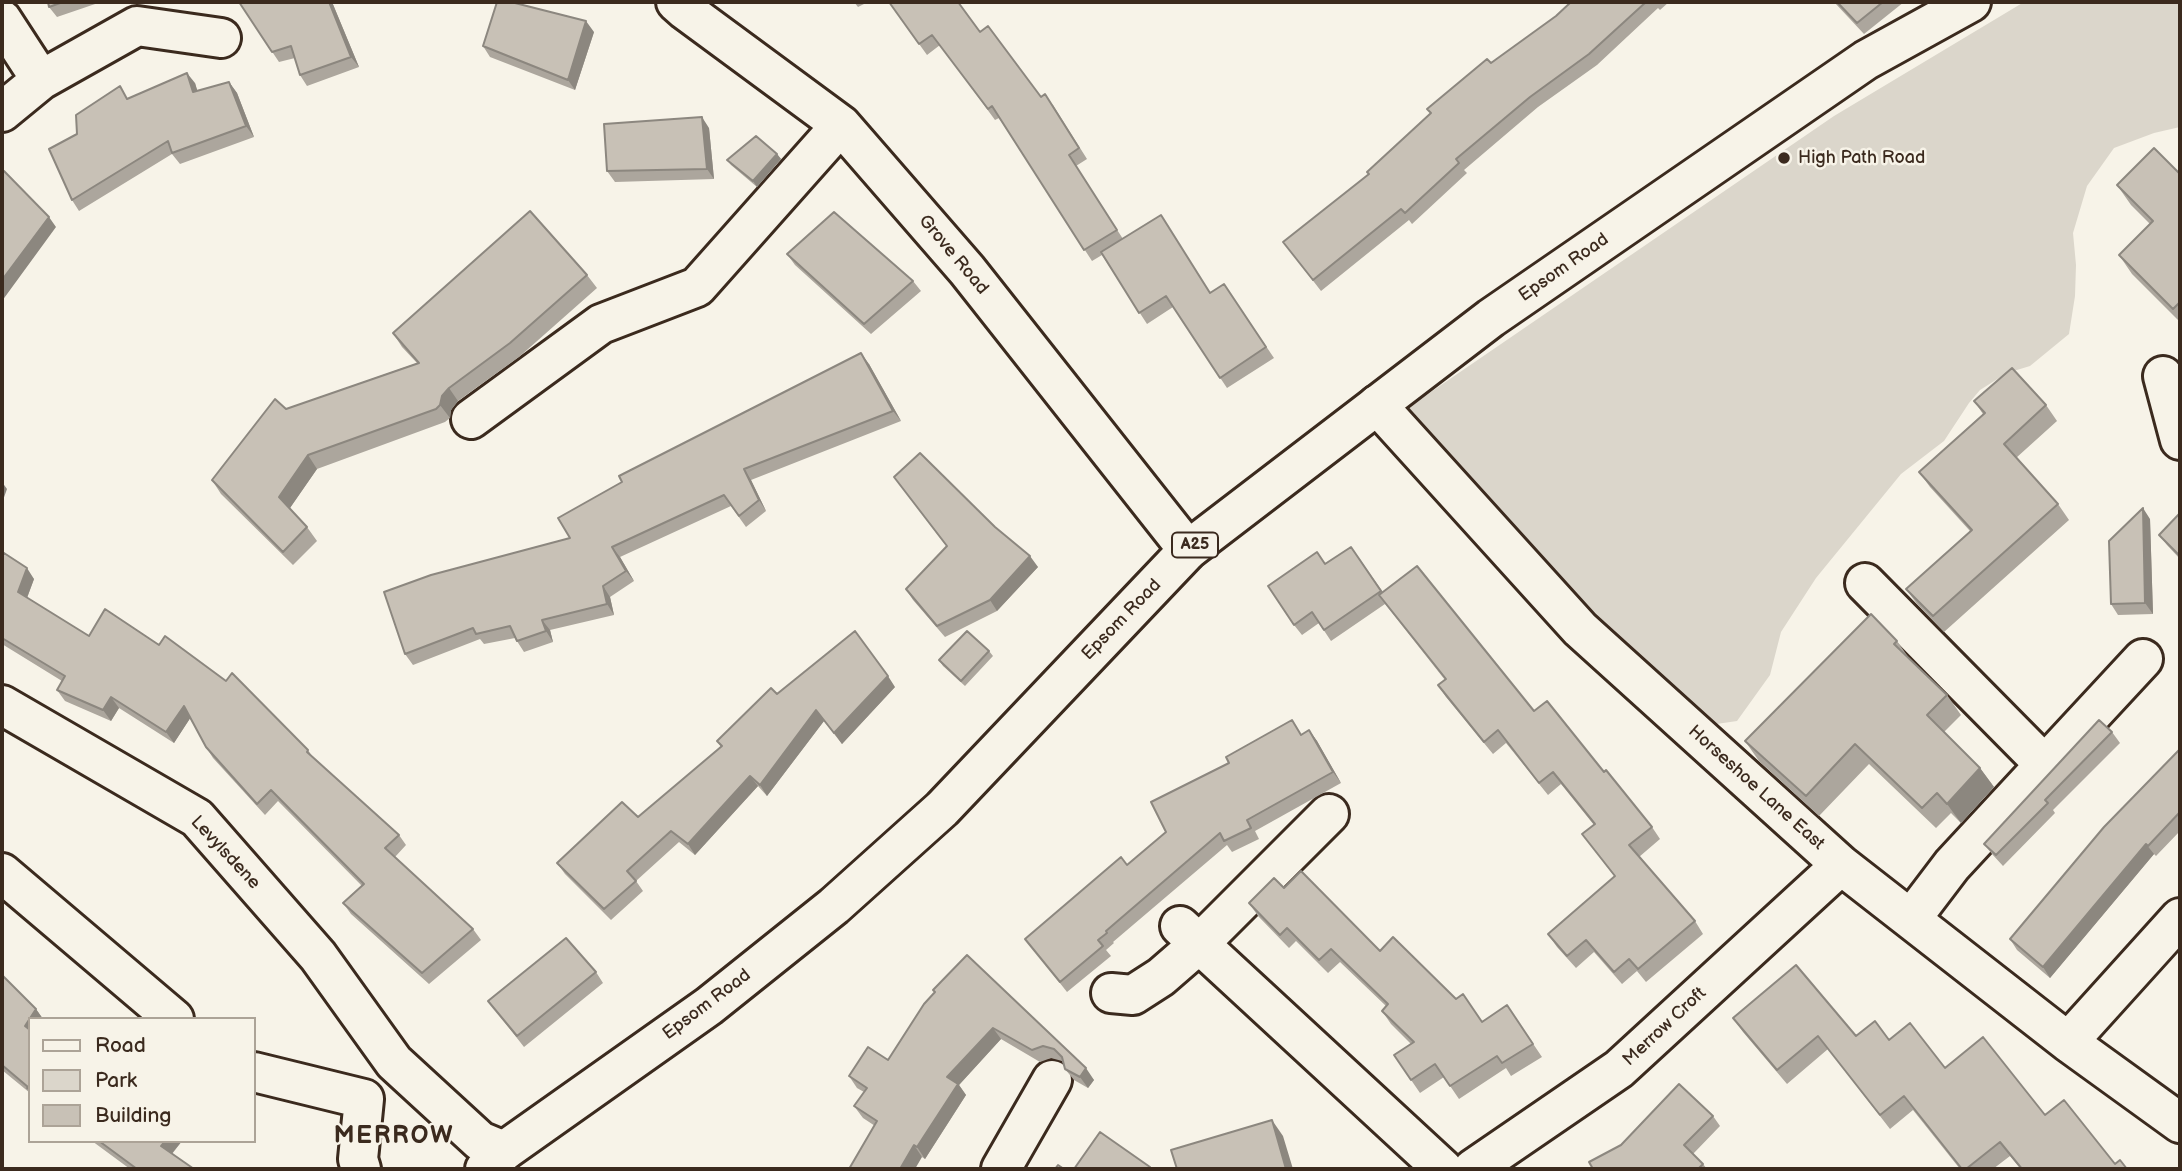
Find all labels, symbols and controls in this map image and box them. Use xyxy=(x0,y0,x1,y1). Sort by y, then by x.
place label: High Path Road xyxy=(1798,147,1925,169)
marker: High Path Road xyxy=(1776,150,1792,166)
street label: Grove Road xyxy=(913,211,993,299)
street label: Epsom Road xyxy=(1515,229,1613,307)
road number: A25 xyxy=(1172,532,1218,558)
street label: Epsom Road xyxy=(1078,575,1166,665)
street label: Horseshoe Lane East xyxy=(1683,721,1829,855)
street label: Levylsdene xyxy=(186,812,264,894)
street label: Epsom Road xyxy=(659,965,755,1045)
street label: Merrow Croft xyxy=(1619,983,1711,1071)
legend xyxy=(28,1017,256,1143)
text: Road xyxy=(95,1033,146,1058)
text: Park xyxy=(95,1068,137,1093)
text: Building xyxy=(95,1103,171,1128)
district label: MERROW xyxy=(334,1123,454,1151)

